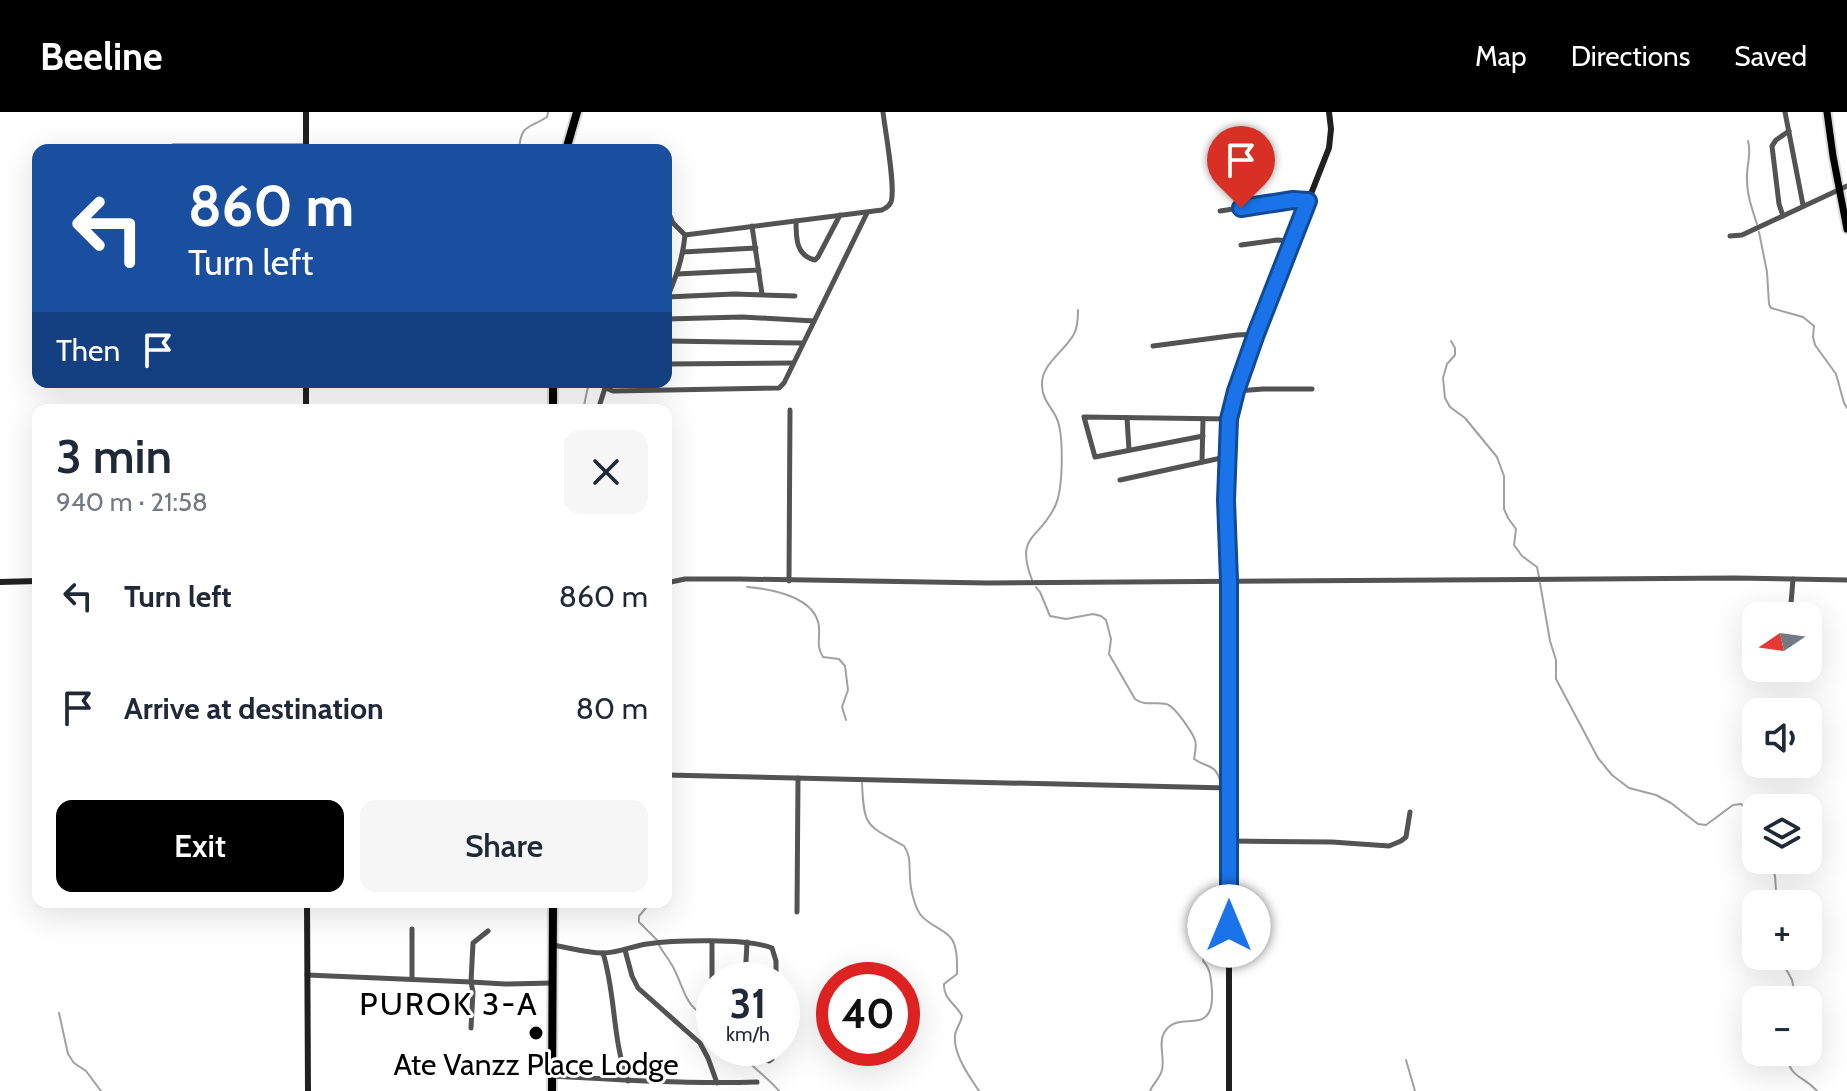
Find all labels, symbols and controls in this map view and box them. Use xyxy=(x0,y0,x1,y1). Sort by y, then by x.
text: Beeline xyxy=(40,33,163,80)
text: Map xyxy=(1475,39,1527,73)
text: Directions xyxy=(1571,39,1690,73)
text: Saved xyxy=(1734,39,1807,73)
pin xyxy=(1207,126,1275,208)
icon: arrive xyxy=(1219,138,1263,182)
text: 860 m xyxy=(188,172,354,240)
icon: left xyxy=(56,176,160,280)
text: Turn left xyxy=(188,240,313,284)
icon: arrive xyxy=(136,328,180,372)
text: Then xyxy=(56,332,120,369)
text: 3 min xyxy=(56,427,172,485)
button: close xyxy=(564,430,648,514)
text: 940 m · 21:58 xyxy=(56,486,208,518)
icon: left xyxy=(56,574,100,618)
text: Turn left xyxy=(124,578,232,615)
text: 860 m xyxy=(559,578,648,615)
north arrow xyxy=(1742,602,1822,682)
map controls xyxy=(1742,602,1822,1066)
icon: arrive xyxy=(56,686,100,730)
text: Arrive at destination xyxy=(124,690,384,727)
text: 80 m xyxy=(576,690,648,727)
button: sound xyxy=(1742,698,1822,778)
button: layers xyxy=(1742,794,1822,874)
button: Exit xyxy=(56,800,344,892)
button: Share xyxy=(360,800,648,892)
position arrow xyxy=(1187,884,1271,968)
button: + xyxy=(1742,890,1822,970)
speed limit sign: 40 xyxy=(816,962,920,1066)
text: 31 xyxy=(730,979,766,1028)
district label: PUROK 3-A xyxy=(359,984,539,1023)
button: − xyxy=(1742,986,1822,1066)
text: km/h xyxy=(726,1022,770,1046)
marker: Ate Vanzz Place Lodge xyxy=(527,1024,545,1042)
place label: Ate Vanzz Place Lodge xyxy=(393,1046,679,1083)

